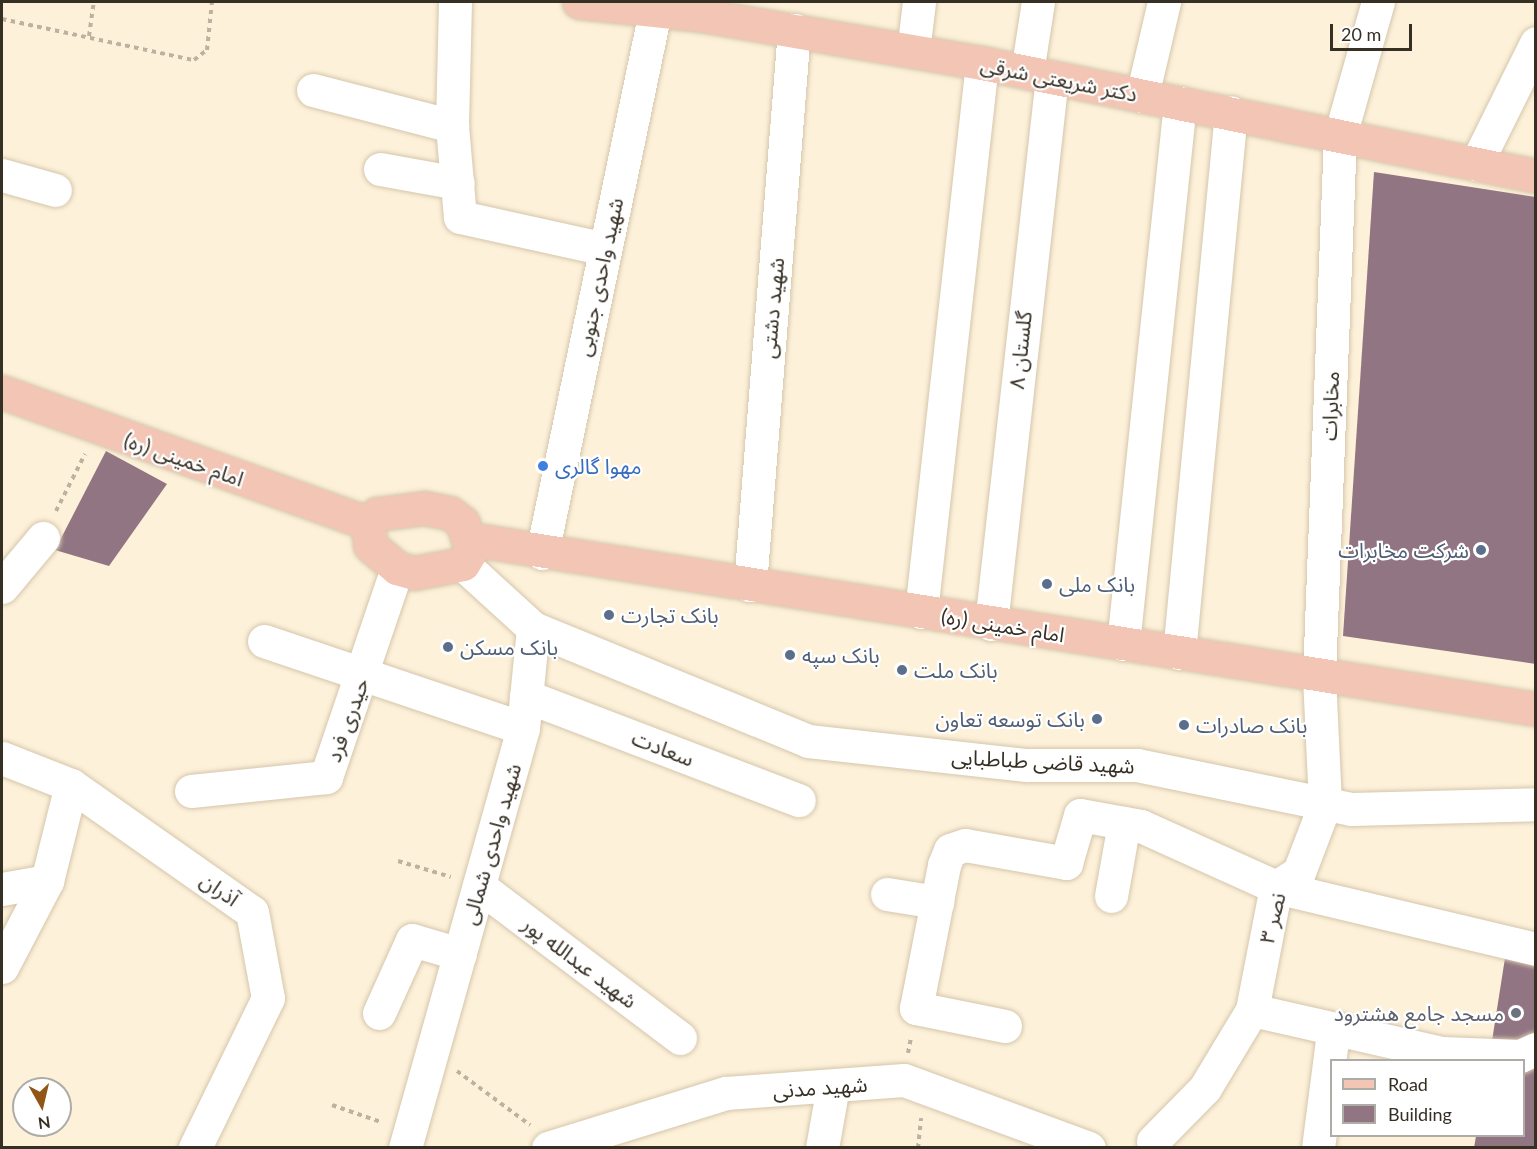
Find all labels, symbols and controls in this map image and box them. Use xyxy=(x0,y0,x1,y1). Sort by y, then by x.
scale bar xyxy=(1333,12,1416,50)
text: 20 m xyxy=(1341,23,1381,45)
street label: دکتر شریعتی شرقی xyxy=(978,51,1140,107)
street label: شهید واحدی جنوبی xyxy=(570,195,628,359)
street label: شهید دشتی xyxy=(755,256,789,360)
street label: گلستان ۸ xyxy=(1003,310,1037,390)
street label: مخابرات xyxy=(1316,371,1344,441)
street label: امام خمینی (ره) xyxy=(121,427,247,491)
place label: مهوا گالری xyxy=(555,453,641,479)
marker: مهوا گالری xyxy=(536,459,550,473)
place label: شرکت مخابرات xyxy=(1338,537,1469,563)
marker: شرکت مخابرات xyxy=(1474,543,1488,557)
place label: بانک ملی xyxy=(1059,571,1135,597)
marker: بانک ملی xyxy=(1040,577,1054,591)
place label: بانک تجارت xyxy=(621,602,719,628)
street label: امام خمینی (ره) xyxy=(939,603,1067,647)
marker: بانک تجارت xyxy=(602,608,616,622)
place label: بانک مسکن xyxy=(460,634,558,660)
marker: بانک مسکن xyxy=(441,640,455,654)
place label: بانک سپه xyxy=(802,642,880,668)
marker: بانک سپه xyxy=(783,648,797,662)
place label: بانک ملت xyxy=(914,657,998,683)
marker: بانک ملت xyxy=(895,663,909,677)
street label: حیدری فرد xyxy=(320,675,374,765)
place label: بانک توسعه تعاون xyxy=(935,706,1085,732)
marker: بانک توسعه تعاون xyxy=(1090,712,1104,726)
place label: بانک صادرات xyxy=(1196,712,1307,738)
marker: بانک صادرات xyxy=(1177,718,1191,732)
street label: سعادت xyxy=(628,725,698,771)
street label: شهید قاضی طباطبایی xyxy=(951,744,1135,778)
street label: شهید واحدی شمالی xyxy=(456,761,526,927)
street label: آذران xyxy=(196,867,244,911)
street label: نصر ۳ xyxy=(1254,890,1290,946)
street label: شهید عبدالله پور xyxy=(518,911,642,1013)
place label: مسجد جامع هشترود xyxy=(1334,1000,1504,1026)
marker: مسجد جامع هشترود xyxy=(1509,1006,1523,1020)
legend xyxy=(1330,1059,1525,1137)
street label: شهيد مدنی xyxy=(772,1071,868,1103)
text: Road xyxy=(1388,1073,1428,1095)
north arrow xyxy=(12,1077,72,1137)
text: Building xyxy=(1388,1103,1452,1125)
text: N xyxy=(37,1113,52,1134)

